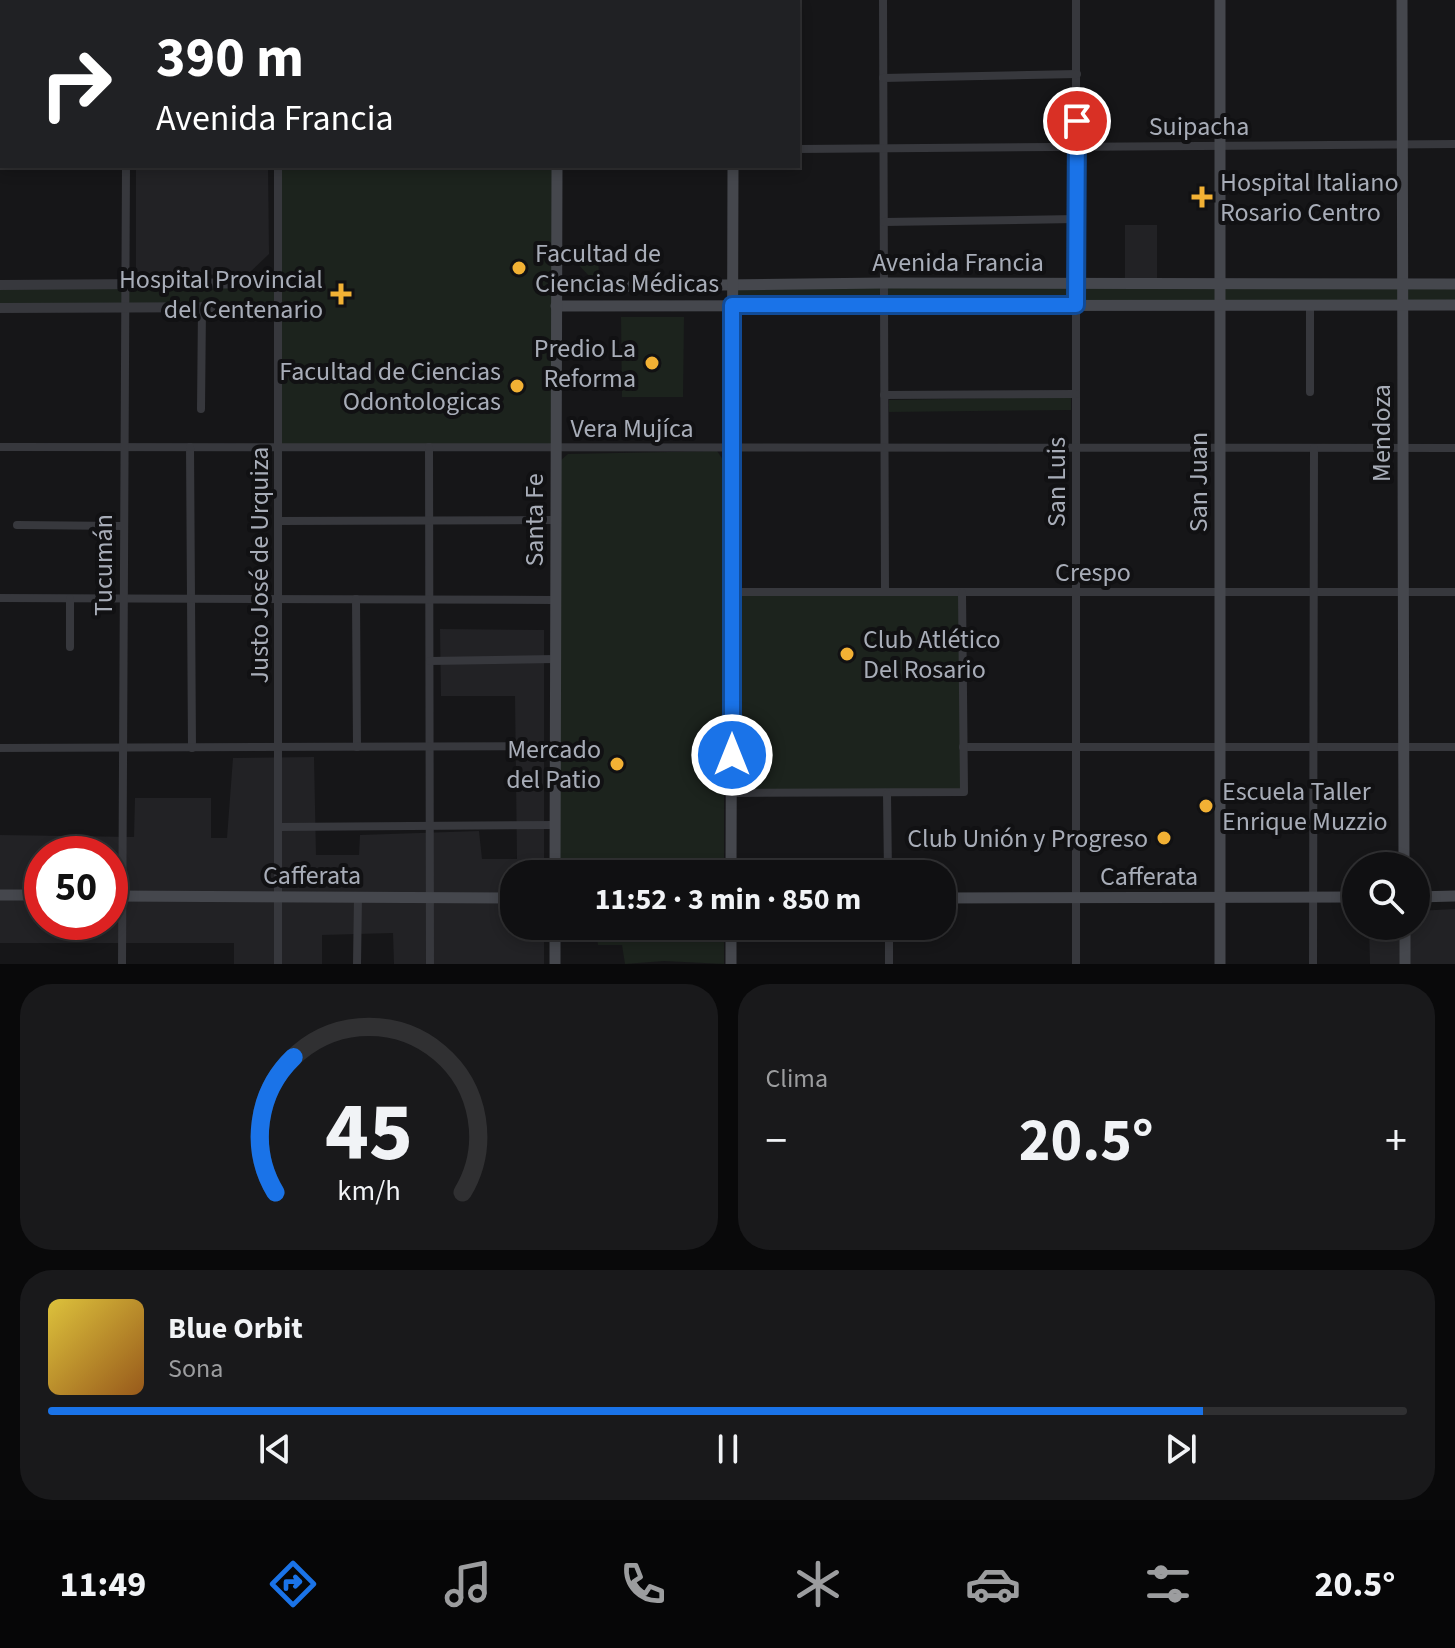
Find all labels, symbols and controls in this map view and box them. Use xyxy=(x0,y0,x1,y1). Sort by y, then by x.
text: 390 m xyxy=(156,19,304,98)
icon: right xyxy=(24,32,128,136)
pin xyxy=(1043,87,1111,155)
text: Avenida Francia xyxy=(156,93,394,144)
icon: arrive xyxy=(1055,99,1099,143)
street label: Suipacha xyxy=(1149,108,1249,145)
place label: Hospital Italiano Rosario Centro xyxy=(1220,164,1399,231)
marker: Hospital Italiano Rosario Centro xyxy=(1191,186,1213,208)
place label: Facultad de Ciencias Médicas xyxy=(535,235,719,302)
street label: Avenida Francia xyxy=(872,244,1044,281)
marker: Facultad de Ciencias Médicas xyxy=(510,259,528,277)
place label: Hospital Provincial del Centenario xyxy=(119,261,323,328)
marker: Hospital Provincial del Centenario xyxy=(330,283,352,305)
place label: Predio La Reforma xyxy=(534,330,636,397)
place label: Facultad de Ciencias Odontologicas xyxy=(279,353,501,420)
marker: Predio La Reforma xyxy=(643,354,661,372)
marker: Facultad de Ciencias Odontologicas xyxy=(508,377,526,395)
street label: Mendoza xyxy=(1363,384,1400,482)
street label: Vera Mujíca xyxy=(570,410,694,447)
street label: San Juan xyxy=(1180,432,1217,532)
street label: San Luis xyxy=(1038,437,1075,527)
street label: Justo José de Urquiza xyxy=(241,447,278,683)
street label: Santa Fe xyxy=(516,473,553,567)
street label: Tucumán xyxy=(85,514,122,616)
street label: Crespo xyxy=(1055,554,1131,591)
place label: Club Atlético Del Rosario xyxy=(863,621,1001,688)
marker: Club Atlético Del Rosario xyxy=(838,645,856,663)
position arrow xyxy=(690,713,774,797)
place label: Mercado del Patio xyxy=(506,731,601,798)
marker: Mercado del Patio xyxy=(608,755,626,773)
place label: Escuela Taller Enrique Muzzio xyxy=(1222,773,1388,840)
marker: Escuela Taller Enrique Muzzio xyxy=(1197,797,1215,815)
place label: Club Unión y Progreso xyxy=(907,820,1148,857)
marker: Club Unión y Progreso xyxy=(1155,829,1173,847)
speed limit sign: 50 xyxy=(24,836,128,940)
map controls xyxy=(1342,852,1430,940)
button: search xyxy=(1342,852,1430,940)
street label: Cafferata xyxy=(263,857,361,894)
street label: Cafferata xyxy=(1100,858,1198,895)
text: 11:52 · 3 min · 850 m xyxy=(595,878,861,921)
text: Clima xyxy=(766,1060,828,1097)
text: 45 xyxy=(325,1074,413,1192)
text: 20.5° xyxy=(1019,1099,1154,1184)
text: − xyxy=(766,1110,787,1173)
text: + xyxy=(1385,1110,1407,1173)
text: km/h xyxy=(337,1171,400,1211)
text: Blue Orbit xyxy=(168,1307,303,1350)
text: Sona xyxy=(168,1350,223,1387)
icon: previous xyxy=(253,1427,297,1471)
icon: pause xyxy=(706,1427,750,1471)
icon: next xyxy=(1159,1427,1203,1471)
icon: directions xyxy=(265,1556,321,1612)
icon: music xyxy=(440,1556,496,1612)
icon: phone xyxy=(615,1556,671,1612)
icon: climate xyxy=(790,1556,846,1612)
icon: car xyxy=(965,1556,1021,1612)
icon: filters xyxy=(1140,1556,1196,1612)
text: 11:49 xyxy=(59,1559,146,1610)
text: 20.5° xyxy=(1315,1559,1395,1610)

